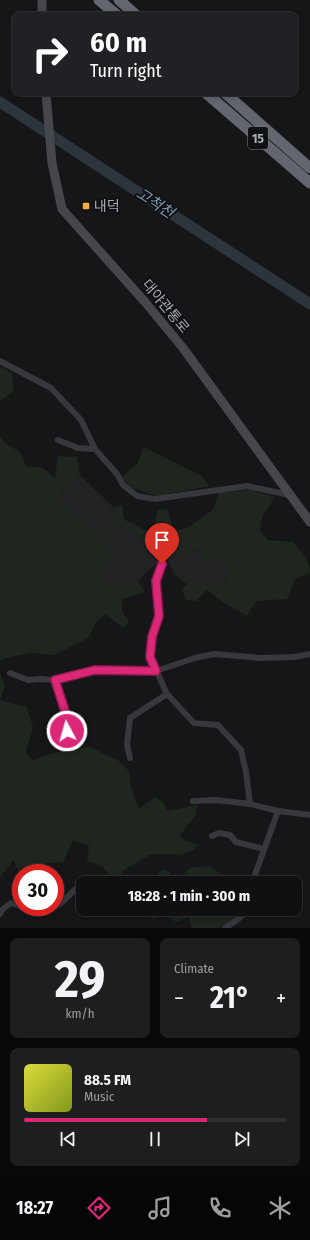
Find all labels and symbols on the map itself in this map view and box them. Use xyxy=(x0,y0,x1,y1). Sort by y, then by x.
road number: 15 xyxy=(248,127,268,149)
water label: 고척천 xyxy=(133,184,179,223)
place label: 내덕 xyxy=(94,198,120,215)
marker: 내덕 xyxy=(81,201,91,211)
street label: 대야관통로 xyxy=(138,276,193,337)
pin xyxy=(145,523,179,564)
position arrow xyxy=(46,710,88,752)
speed limit sign: 30 xyxy=(12,864,64,916)

